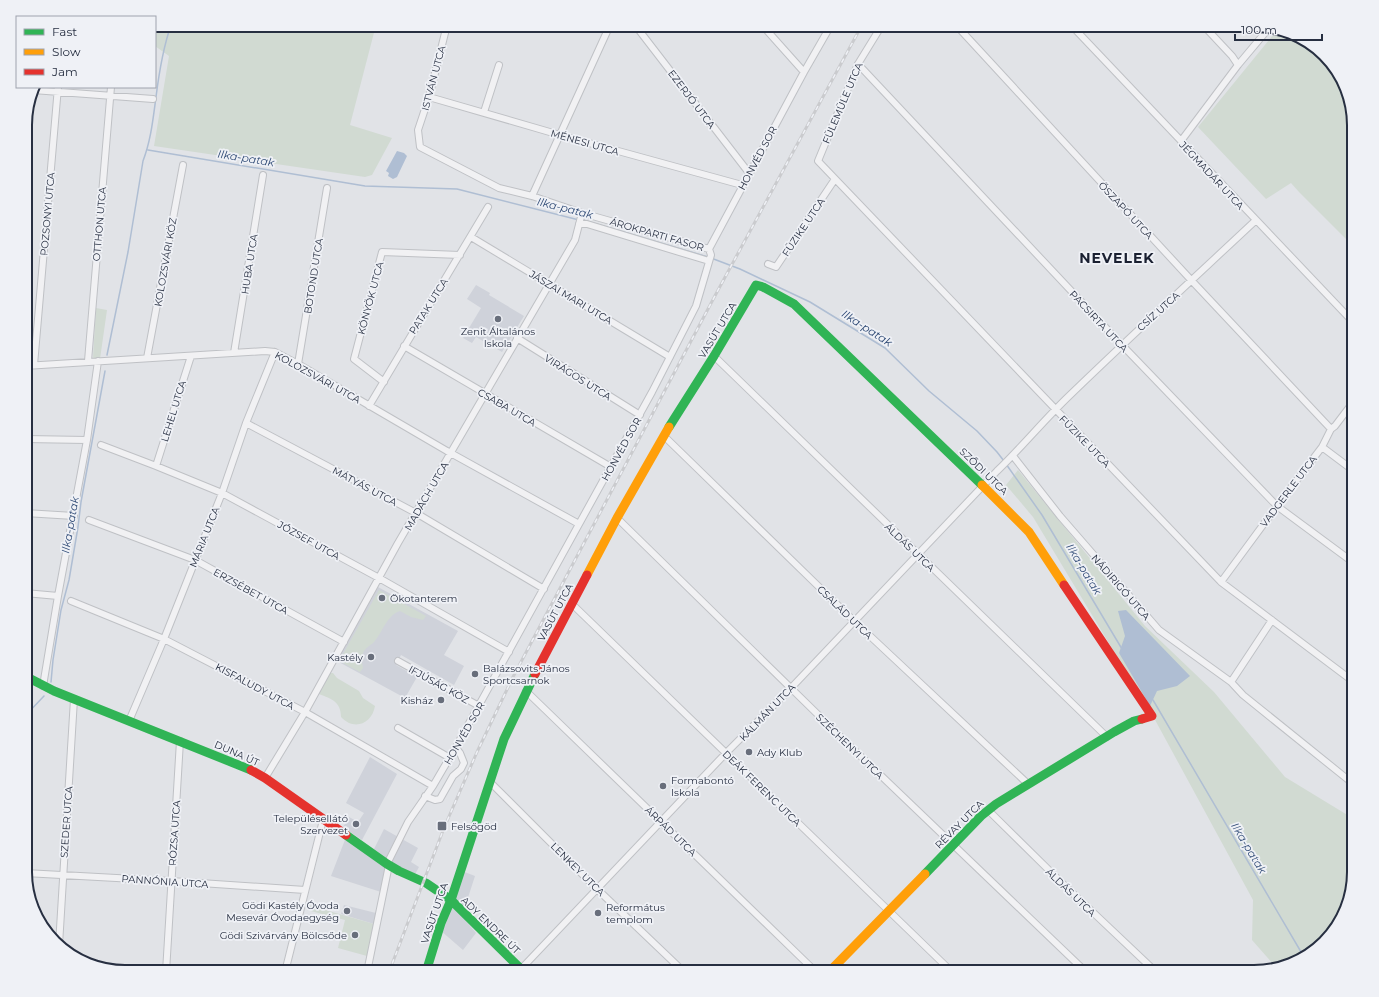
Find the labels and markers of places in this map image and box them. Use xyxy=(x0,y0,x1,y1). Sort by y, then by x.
marker: Zenit Általános Iskola xyxy=(493,314,503,324)
place label: Zenit Általános Iskola xyxy=(461,325,535,350)
place label: Ökotanterem xyxy=(390,592,457,605)
marker: Ökotanterem xyxy=(377,593,387,603)
place label: Kastély xyxy=(327,651,364,664)
marker: Kastély xyxy=(366,652,376,662)
place label: Balázsovits János Sportcsarnok xyxy=(483,662,570,687)
marker: Balázsovits János Sportcsarnok xyxy=(470,669,480,679)
place label: Kisház xyxy=(401,694,433,707)
marker: Kisház xyxy=(436,695,446,705)
place label: Ady Klub xyxy=(757,746,802,759)
marker: Ady Klub xyxy=(744,747,754,757)
place label: Formabontó Iskola xyxy=(671,774,734,799)
marker: Formabontó Iskola xyxy=(658,781,668,791)
place label: Településellátó Szervezet xyxy=(273,812,348,837)
marker: Településellátó Szervezet xyxy=(351,819,361,829)
marker: Felsőgöd xyxy=(436,820,448,832)
place label: Felsőgöd xyxy=(451,820,497,833)
place label: Gödi Kastély Óvoda Mesevár Óvodaegység xyxy=(226,899,339,924)
place label: Református templom xyxy=(606,901,665,926)
marker: Gödi Kastély Óvoda Mesevár Óvodaegység xyxy=(342,906,352,916)
marker: Református templom xyxy=(593,908,603,918)
place label: Gödi Szivárvány Bölcsőde xyxy=(220,929,347,942)
marker: Gödi Szivárvány Bölcsőde xyxy=(350,930,360,940)

